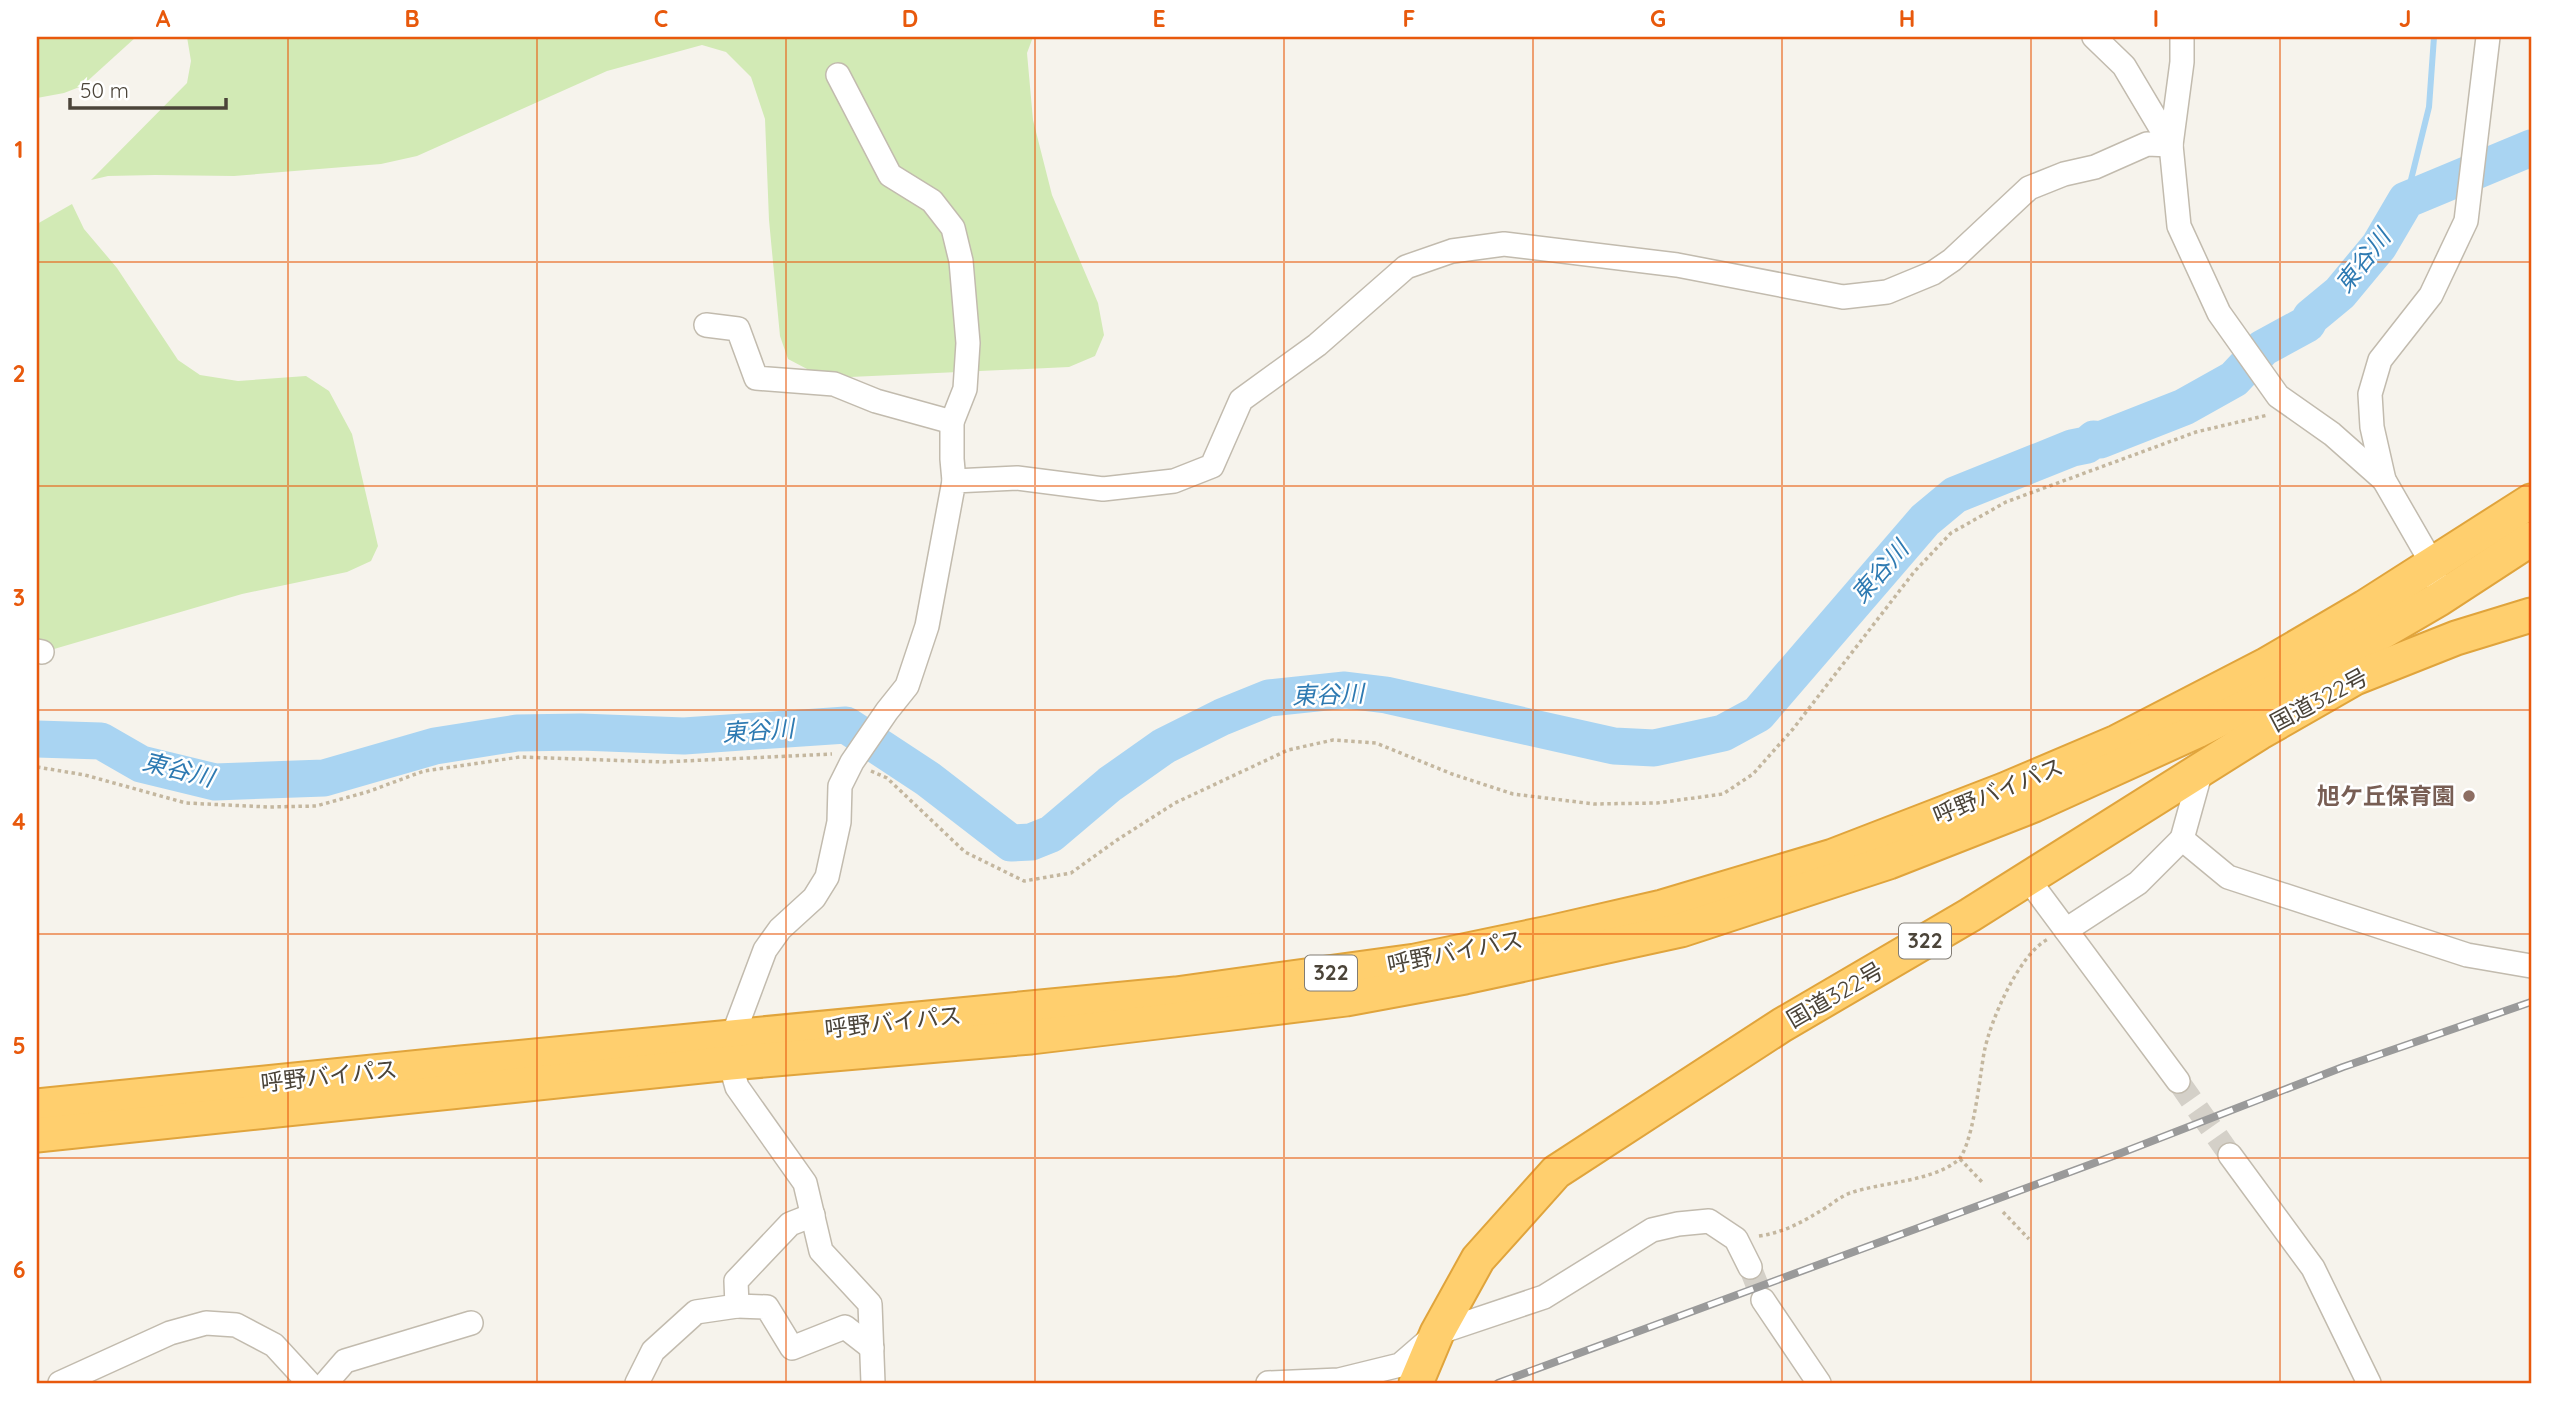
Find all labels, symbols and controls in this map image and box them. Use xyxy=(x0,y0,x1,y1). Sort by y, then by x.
text: A xyxy=(156,4,171,33)
text: B xyxy=(404,4,420,33)
text: C xyxy=(654,4,668,33)
text: D xyxy=(902,4,918,33)
text: E xyxy=(1152,4,1166,33)
text: F xyxy=(1403,4,1415,33)
text: G xyxy=(1650,4,1666,33)
text: H xyxy=(1899,4,1915,33)
text: I xyxy=(2153,4,2159,33)
text: J xyxy=(2399,4,2411,33)
scale bar xyxy=(70,66,226,110)
text: 50 m xyxy=(80,77,129,103)
text: 1 xyxy=(15,135,23,164)
water label: 東谷川 xyxy=(2328,220,2398,298)
text: 2 xyxy=(12,359,26,388)
water label: 東谷川 xyxy=(1844,532,1916,608)
text: 3 xyxy=(13,583,25,612)
street label: 国道322号 xyxy=(2265,662,2373,737)
water label: 東谷川 xyxy=(1291,678,1367,710)
water label: 東谷川 xyxy=(721,712,798,747)
water label: 東谷川 xyxy=(140,746,220,793)
street label: 呼野バイパス xyxy=(1929,751,2067,830)
place label: 旭ケ丘保育園 xyxy=(2317,781,2455,810)
marker: 旭ケ丘保育園 xyxy=(2461,788,2477,804)
text: 4 xyxy=(12,807,26,836)
road number: 322 xyxy=(1899,923,1951,958)
street label: 呼野バイパス xyxy=(1385,924,1525,979)
street label: 国道322号 xyxy=(1781,955,1888,1034)
road number: 322 xyxy=(1305,956,1357,990)
street label: 呼野バイパス xyxy=(823,1000,963,1043)
text: 5 xyxy=(12,1031,26,1060)
street label: 呼野バイパス xyxy=(259,1054,399,1097)
text: 6 xyxy=(13,1255,25,1284)

